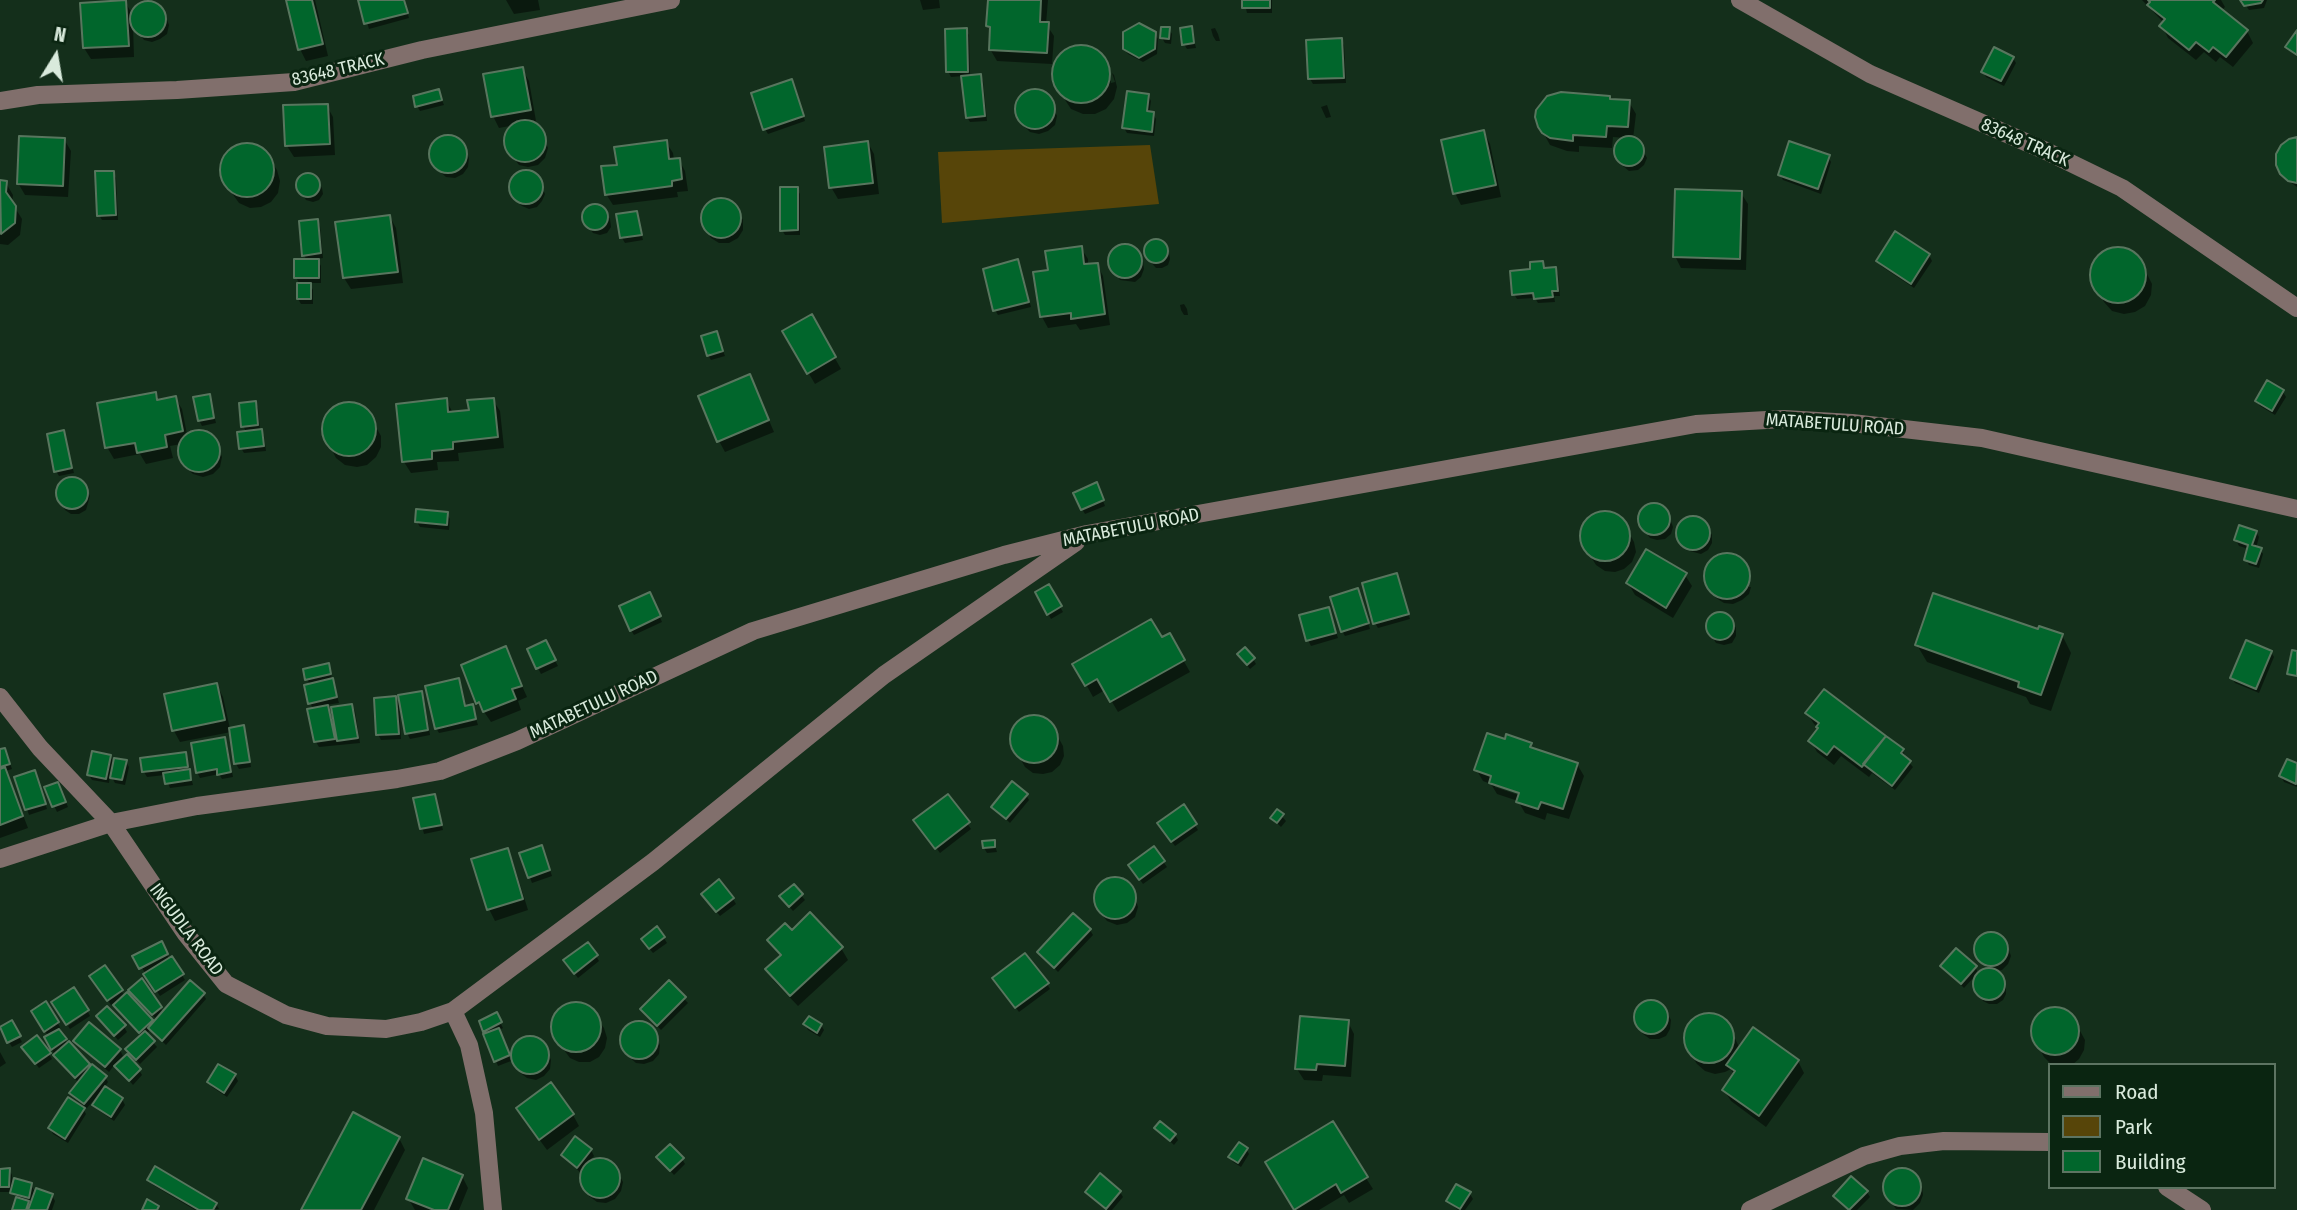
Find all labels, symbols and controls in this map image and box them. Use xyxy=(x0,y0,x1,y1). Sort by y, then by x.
north arrow xyxy=(21,21,91,91)
text: N xyxy=(52,23,68,47)
street label: 83648 TRACK xyxy=(290,49,386,91)
street label: 83648 TRACK xyxy=(1978,114,2072,172)
street label: MATABETULU ROAD xyxy=(1765,409,1905,441)
street label: MATABETULU ROAD xyxy=(1061,504,1201,552)
street label: MATABETULU ROAD xyxy=(527,666,661,744)
street label: INGUDLA ROAD xyxy=(144,880,228,980)
legend xyxy=(2048,1063,2276,1189)
text: Road xyxy=(2115,1079,2159,1105)
text: Park xyxy=(2115,1114,2152,1140)
text: Building xyxy=(2115,1149,2186,1175)

